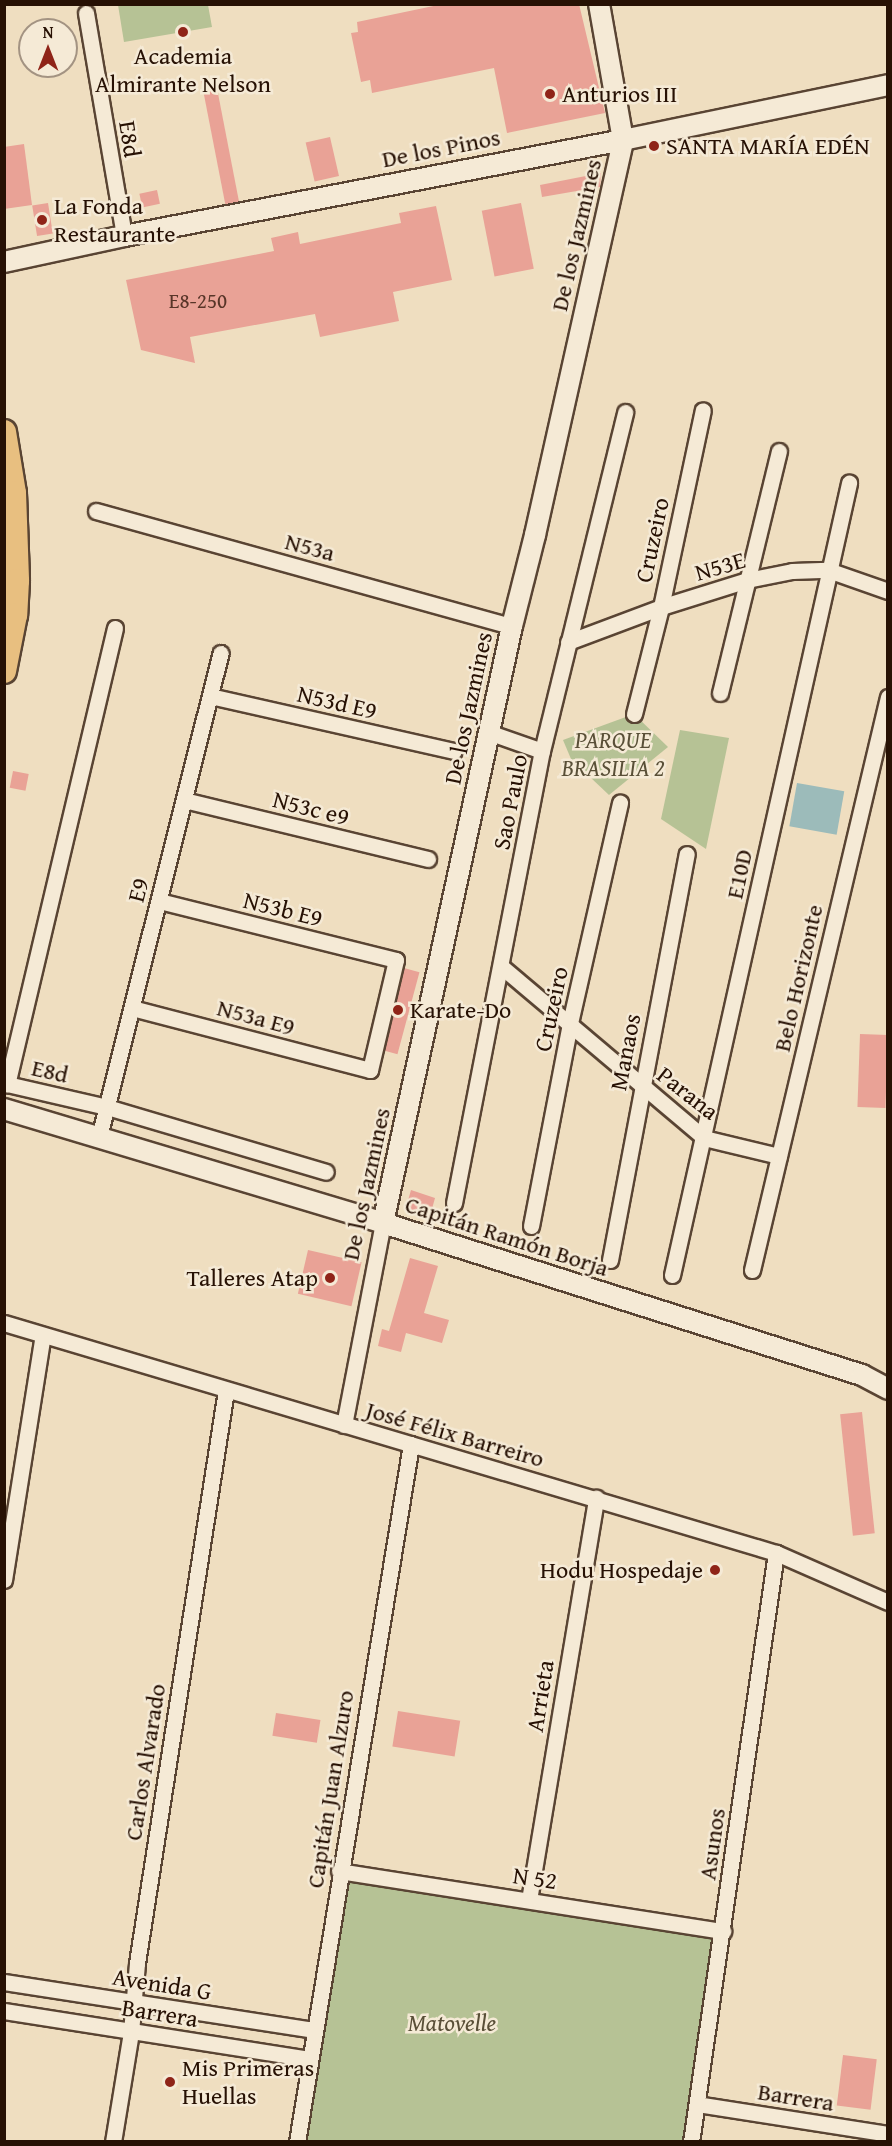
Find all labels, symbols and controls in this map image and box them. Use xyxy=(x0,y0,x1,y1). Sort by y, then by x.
north arrow xyxy=(18,18,78,78)
text: N xyxy=(43,20,53,44)
marker: Academia Almirante Nelson xyxy=(176,25,190,39)
place label: Academia Almirante Nelson xyxy=(95,42,271,98)
place label: Anturios III xyxy=(562,80,677,108)
marker: Anturios III xyxy=(543,87,557,101)
street label: E8d xyxy=(113,119,147,159)
street label: De los Pinos xyxy=(379,122,503,174)
place label: SANTA MARÍA EDÉN xyxy=(666,132,870,160)
marker: SANTA MARÍA EDÉN xyxy=(647,139,661,153)
street label: De los Jazmines xyxy=(545,156,607,314)
place label: La Fonda Restaurante xyxy=(54,192,176,248)
marker: La Fonda Restaurante xyxy=(35,213,49,227)
house number: E8-250 xyxy=(169,288,227,314)
street label: Cruzeiro xyxy=(629,495,675,585)
street label: N53a xyxy=(282,527,338,567)
street label: N53E xyxy=(692,545,748,587)
street label: De los Jazmines xyxy=(438,629,498,787)
street label: N53d E9 xyxy=(294,679,380,725)
park label: PARQUE BRASILIA 2 xyxy=(562,726,664,782)
street label: Sao Paulo xyxy=(487,752,533,852)
street label: N53c e9 xyxy=(270,785,352,831)
street label: E10D xyxy=(720,847,758,901)
street label: E9 xyxy=(121,875,155,905)
street label: N53b E9 xyxy=(241,885,325,933)
street label: Belo Horizonte xyxy=(767,902,829,1054)
street label: Cruzeiro xyxy=(528,964,574,1054)
street label: N53a E9 xyxy=(214,993,298,1041)
place label: Karate-Do xyxy=(410,996,511,1024)
marker: Karate-Do xyxy=(391,1003,405,1017)
street label: Manaos xyxy=(603,1011,647,1093)
street label: E8d xyxy=(29,1053,71,1089)
street label: Parana xyxy=(652,1060,724,1126)
street label: De los Jazmines xyxy=(336,1105,396,1263)
street label: Capitán Ramón Borja xyxy=(402,1190,612,1282)
place label: Talleres Atap xyxy=(186,1264,318,1292)
marker: Talleres Atap xyxy=(323,1271,337,1285)
street label: José Félix Barreiro xyxy=(363,1395,547,1473)
place label: Hodu Hospedaje xyxy=(540,1556,703,1584)
marker: Hodu Hospedaje xyxy=(708,1563,722,1577)
street label: Arrieta xyxy=(520,1658,560,1734)
street label: Carlos Alvarado xyxy=(118,1682,172,1842)
street label: Capitán Juan Alzuro xyxy=(300,1688,360,1890)
street label: Asunos xyxy=(693,1806,731,1882)
street label: N 52 xyxy=(511,1861,559,1895)
street label: Avenida G xyxy=(110,1962,214,2006)
street label: Barrera xyxy=(120,1993,200,2033)
park label: Matovelle xyxy=(408,2009,496,2037)
place label: Mis Primeras Huellas xyxy=(182,2054,314,2110)
marker: Mis Primeras Huellas xyxy=(163,2075,177,2089)
street label: Barrera xyxy=(756,2077,836,2117)

